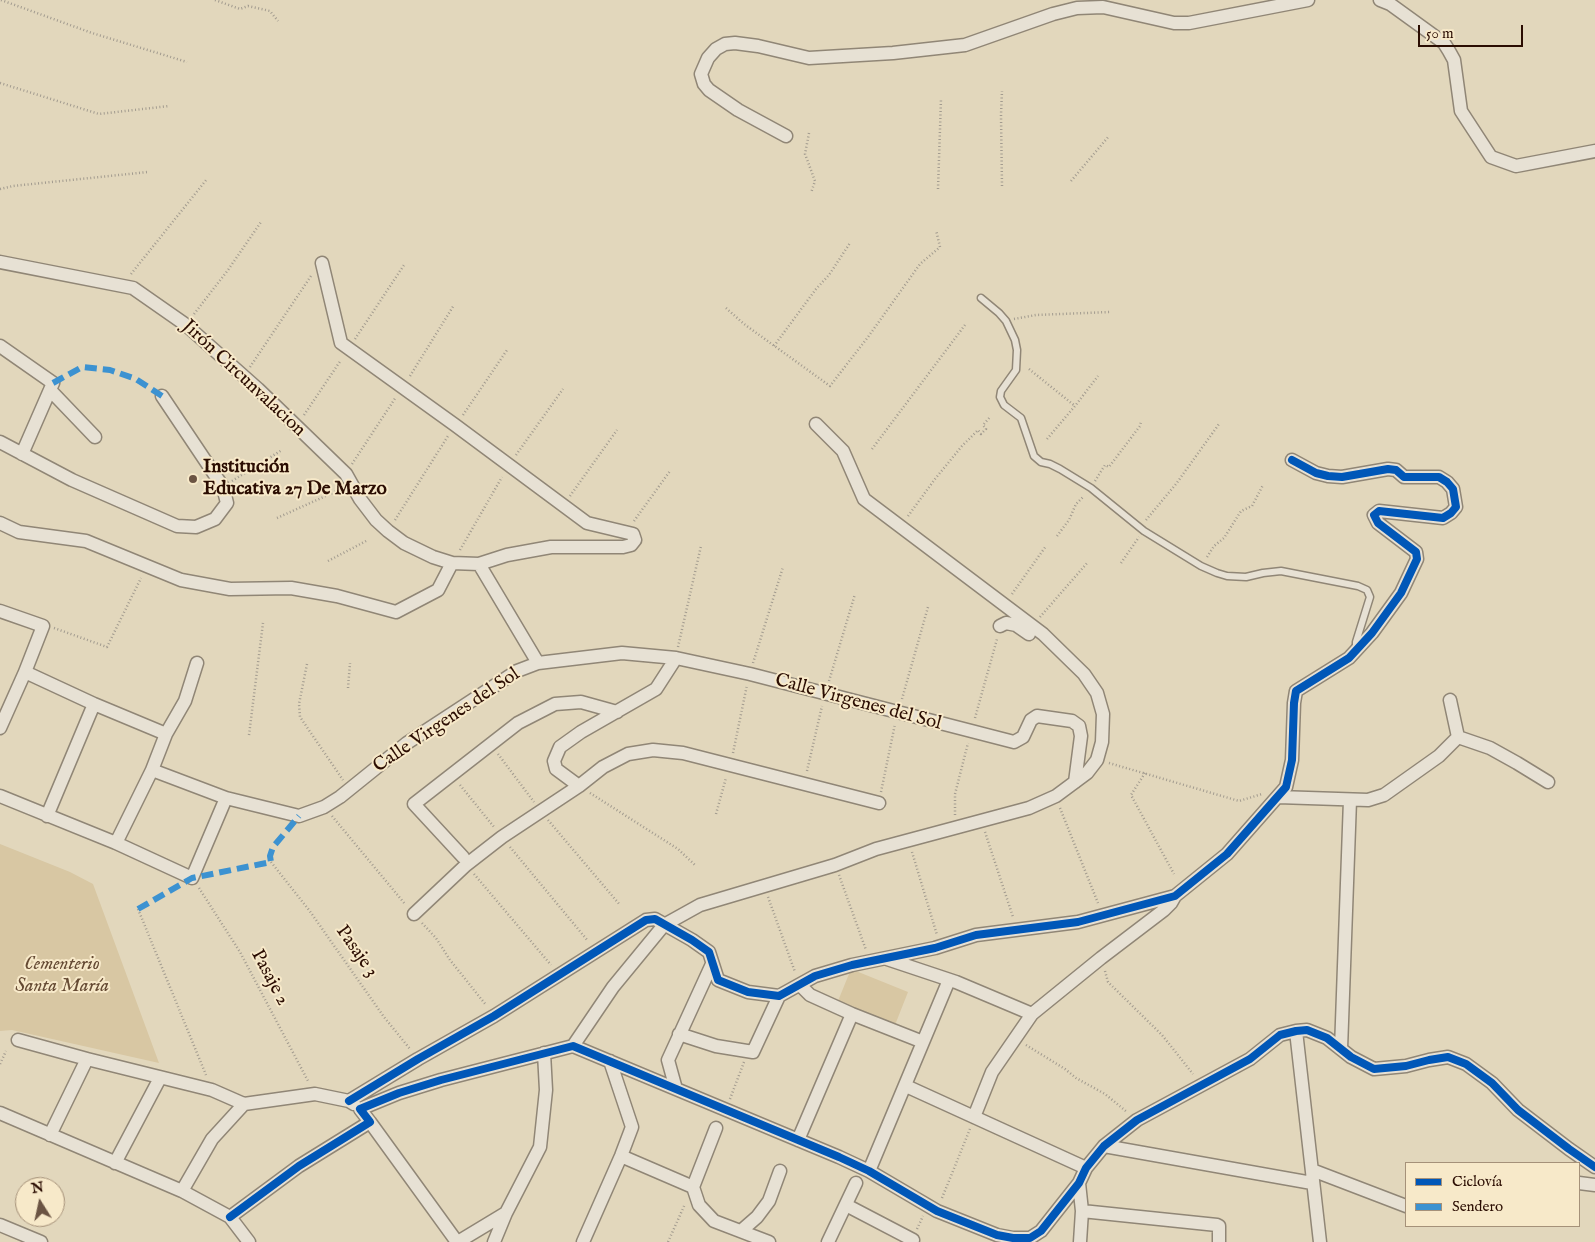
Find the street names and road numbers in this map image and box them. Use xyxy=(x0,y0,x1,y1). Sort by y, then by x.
street label: Jirón Circunvalacion xyxy=(176,316,310,442)
street label: Calle Virgenes del Sol xyxy=(370,664,524,778)
street label: Calle Virgenes del Sol xyxy=(772,670,944,736)
street label: Pasaje 3 xyxy=(330,922,382,982)
street label: Pasaje 2 xyxy=(245,946,293,1010)

